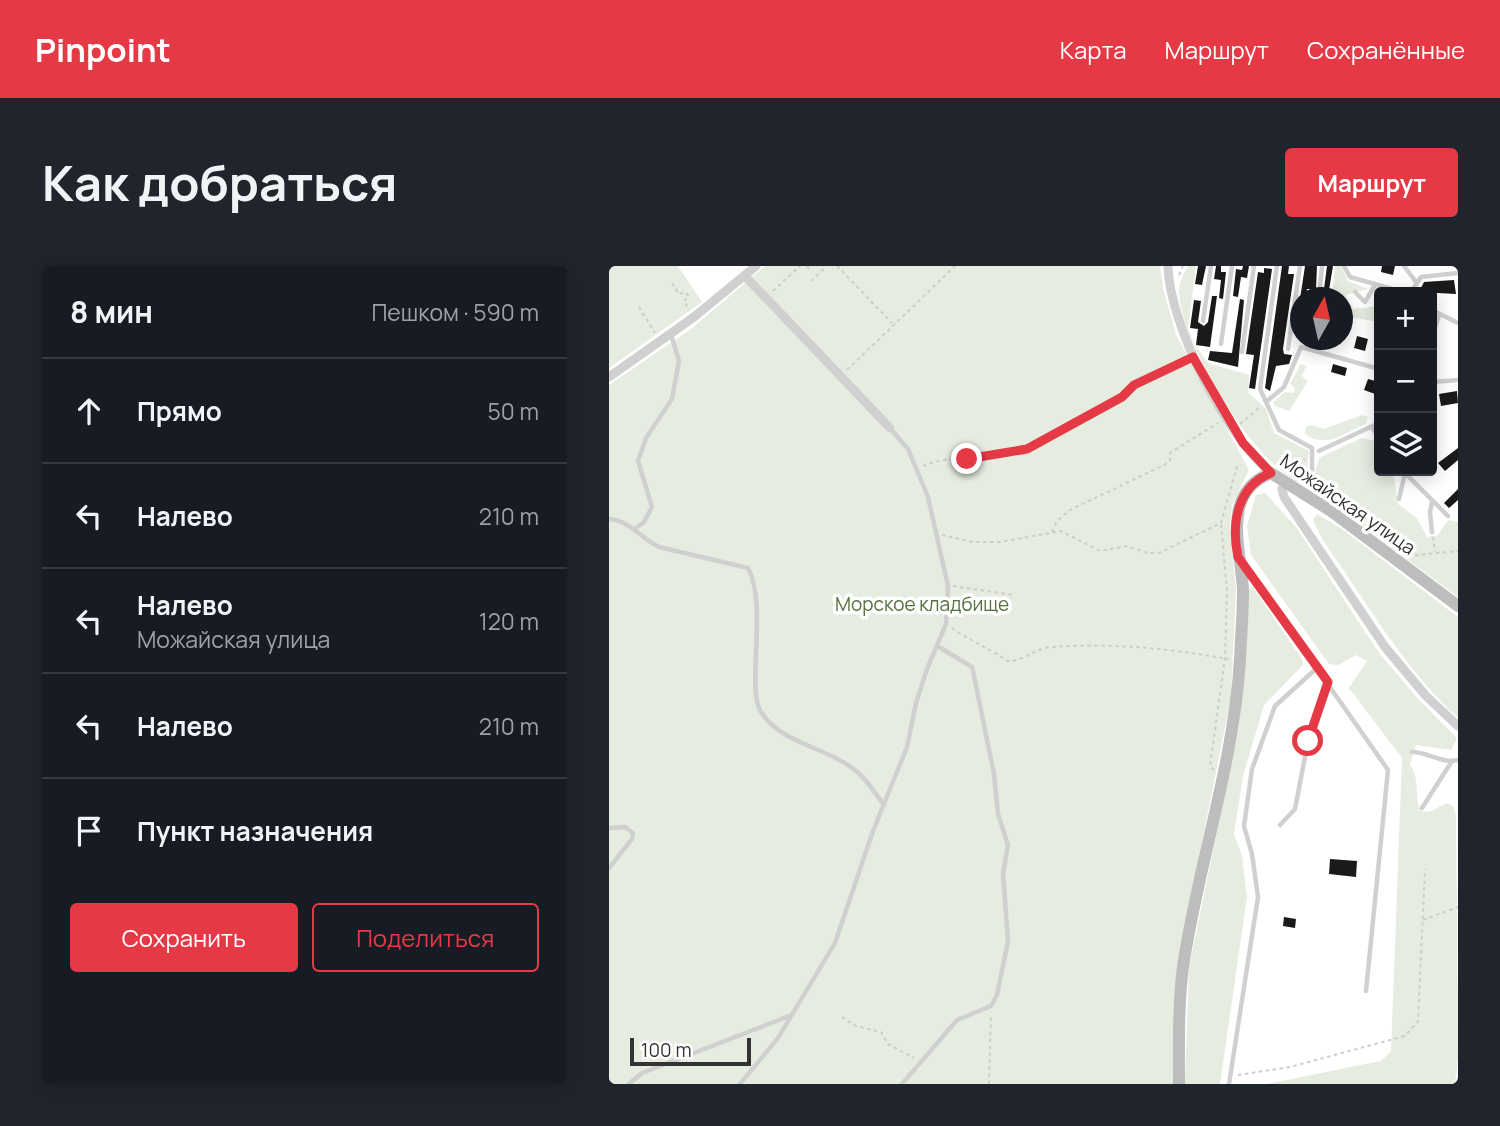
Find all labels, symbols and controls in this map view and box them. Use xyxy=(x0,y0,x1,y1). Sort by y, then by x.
text: Pinpoint xyxy=(35,27,171,72)
text: Карта xyxy=(1060,33,1127,66)
text: Маршрут xyxy=(1165,33,1269,66)
text: Сохранённые xyxy=(1307,33,1465,66)
button: Маршрут xyxy=(1285,148,1458,217)
text: Как добраться xyxy=(42,149,397,216)
north arrow xyxy=(1290,287,1353,350)
map controls xyxy=(1374,287,1437,476)
button: + xyxy=(1374,287,1437,350)
text: 8 мин xyxy=(70,291,153,332)
text: Пешком · 590 m xyxy=(371,296,539,328)
button: − xyxy=(1374,350,1437,413)
icon: ahead xyxy=(70,392,108,430)
text: Прямо xyxy=(137,393,222,429)
text: 50 m xyxy=(488,395,539,427)
button: layers xyxy=(1374,413,1437,476)
route end xyxy=(951,443,982,474)
street label: Можайская улица xyxy=(1275,448,1421,560)
icon: left xyxy=(70,497,108,535)
text: Налево xyxy=(137,498,233,534)
text: 210 m xyxy=(479,500,539,532)
text: Налево xyxy=(137,587,233,623)
park label: Морское кладбище xyxy=(835,591,1009,617)
icon: left xyxy=(70,602,108,640)
text: 120 m xyxy=(479,605,539,637)
text: Можайская улица xyxy=(137,623,330,655)
icon: left xyxy=(70,707,108,745)
text: Налево xyxy=(137,708,233,744)
text: 210 m xyxy=(479,710,539,742)
route start xyxy=(1292,725,1323,756)
icon: arrive xyxy=(70,812,108,850)
text: Пункт назначения xyxy=(137,813,373,849)
button: Сохранить xyxy=(70,903,298,972)
button: Поделиться xyxy=(312,903,539,972)
scale bar xyxy=(630,1035,751,1067)
text: 100 m xyxy=(641,1037,692,1063)

